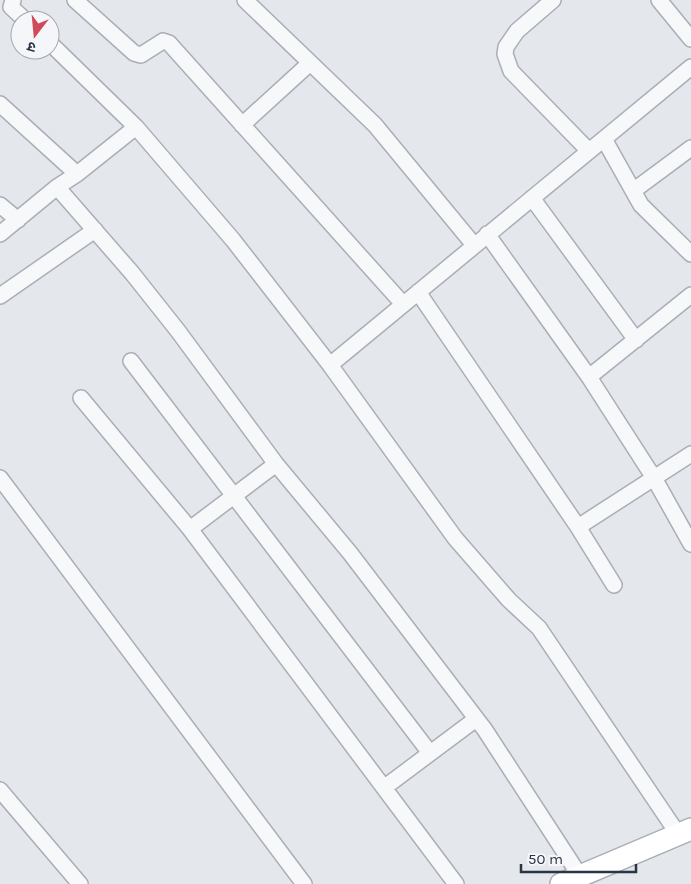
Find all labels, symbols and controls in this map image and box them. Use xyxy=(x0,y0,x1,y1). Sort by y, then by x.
north arrow xyxy=(10,10,60,60)
text: उ xyxy=(25,37,38,56)
scale bar xyxy=(521,842,636,874)
text: 50 m xyxy=(528,850,563,868)

